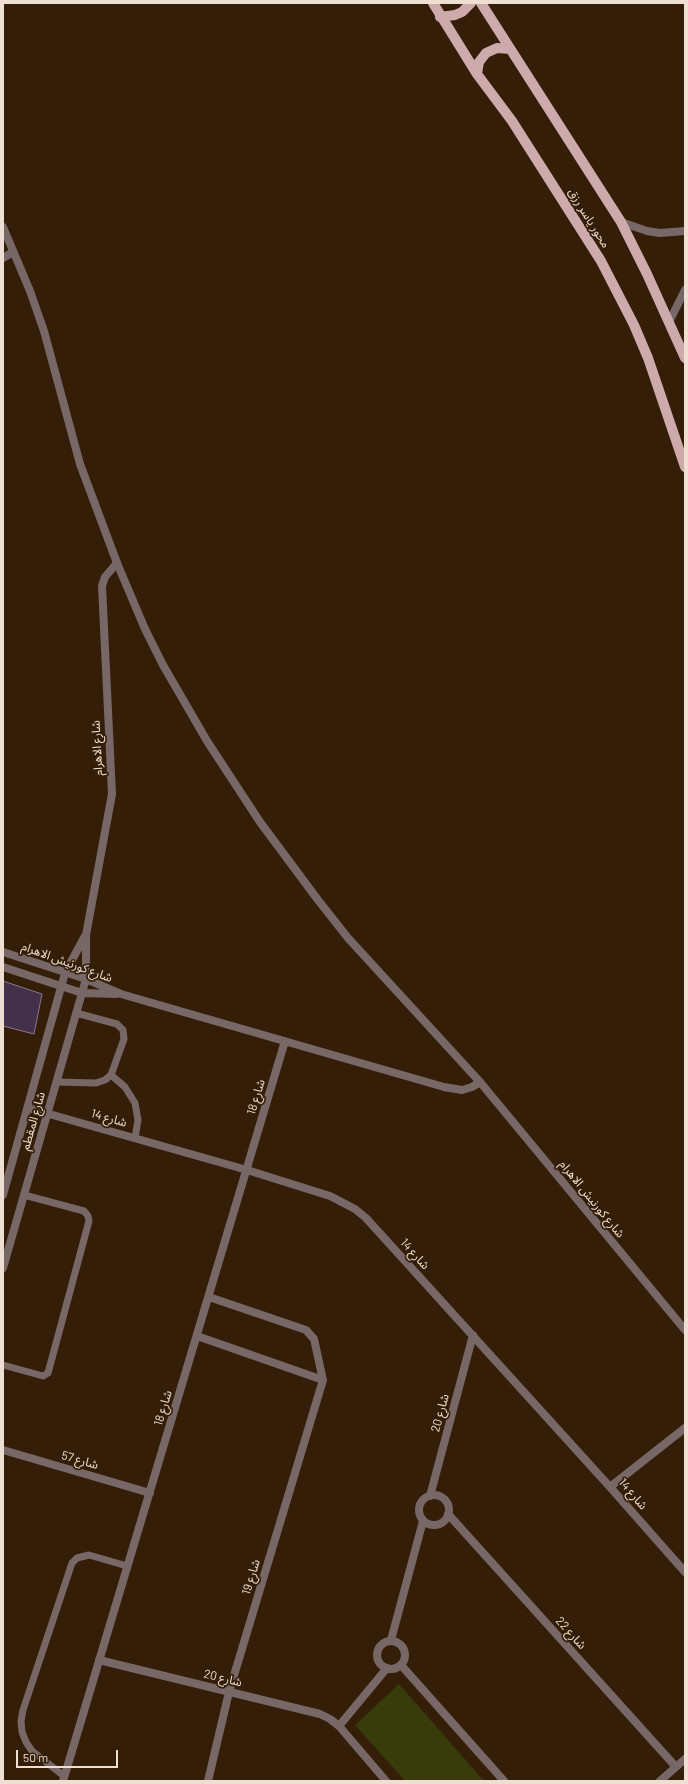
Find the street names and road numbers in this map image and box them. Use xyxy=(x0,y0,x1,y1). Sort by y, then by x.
street label: محور ياسر رزق xyxy=(565,185,613,251)
street label: شارع الاهرام xyxy=(88,720,106,776)
street label: شارع كورنيش الاهرام xyxy=(20,939,114,985)
street label: شارع 18 xyxy=(244,1078,268,1116)
street label: شارع المقطم xyxy=(18,1090,48,1152)
street label: شارع 14 xyxy=(89,1106,129,1130)
street label: شارع كورنيش الاهرام xyxy=(556,1157,628,1241)
street label: شارع 14 xyxy=(397,1236,433,1272)
street label: شارع 18 xyxy=(151,1389,175,1427)
street label: شارع 20 xyxy=(428,1392,452,1434)
street label: شارع 57 xyxy=(60,1448,100,1472)
street label: شارع 14 xyxy=(616,1475,650,1513)
street label: شارع 19 xyxy=(239,1558,263,1596)
street label: شارع 22 xyxy=(553,1614,589,1652)
street label: شارع 20 xyxy=(202,1666,244,1690)

